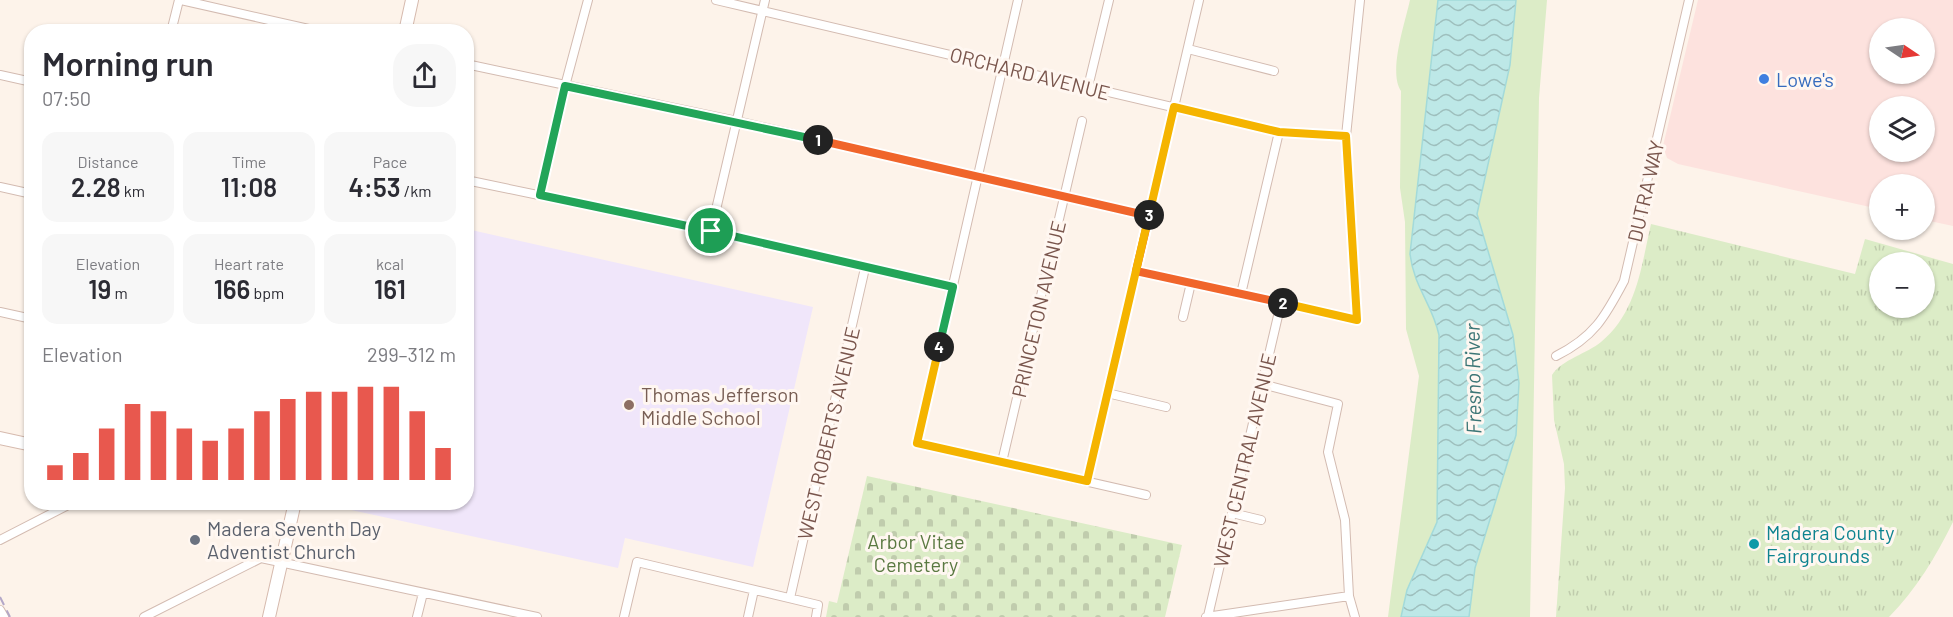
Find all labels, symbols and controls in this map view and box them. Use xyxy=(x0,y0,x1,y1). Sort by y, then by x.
north arrow xyxy=(1869,18,1935,84)
map controls xyxy=(1869,18,1935,318)
street label: ORCHARD AVENUE xyxy=(947,42,1113,104)
text: Morning run xyxy=(42,43,214,83)
button: share xyxy=(393,44,456,107)
place label: Lowe's xyxy=(1776,67,1834,91)
marker: Lowe's xyxy=(1757,72,1771,86)
text: 07:50 xyxy=(42,86,91,110)
button: layers xyxy=(1869,96,1935,162)
pin: 1 xyxy=(803,125,833,155)
text: 1 xyxy=(815,130,821,149)
street label: DUTRA WAY xyxy=(1622,138,1668,244)
text: Distance xyxy=(78,152,138,171)
text: Time xyxy=(232,152,266,171)
text: Pace xyxy=(373,152,407,171)
text: 2.28 xyxy=(71,171,121,202)
text: 11:08 xyxy=(221,171,277,202)
text: 4:53 xyxy=(349,171,401,202)
button: + xyxy=(1869,174,1935,240)
text: km xyxy=(121,181,145,200)
text: /km xyxy=(401,181,431,200)
pin: 3 xyxy=(1134,200,1164,230)
pin xyxy=(685,205,736,256)
text: 3 xyxy=(1145,205,1153,224)
icon: arrive xyxy=(694,214,727,247)
street label: PRINCETON AVENUE xyxy=(1006,218,1070,400)
button: − xyxy=(1869,252,1935,318)
text: Elevation xyxy=(76,254,140,273)
text: Heart rate xyxy=(214,254,284,273)
text: kcal xyxy=(376,254,404,273)
text: 19 xyxy=(88,273,111,304)
text: 166 xyxy=(214,273,250,304)
text: 161 xyxy=(374,273,406,304)
text: m xyxy=(111,283,128,302)
text: bpm xyxy=(250,283,284,302)
pin: 2 xyxy=(1268,288,1298,318)
text: 2 xyxy=(1279,293,1287,312)
water label: Fresno River xyxy=(1459,323,1485,434)
street label: WEST ROBERTS AVENUE xyxy=(792,324,864,542)
pin: 4 xyxy=(924,332,954,362)
text: 4 xyxy=(934,337,944,356)
text: Elevation xyxy=(42,342,123,366)
text: 299–312 m xyxy=(367,342,456,366)
street label: WEST CENTRAL AVENUE xyxy=(1208,351,1280,569)
place label: Thomas Jefferson Middle School xyxy=(641,382,799,429)
marker: Thomas Jefferson Middle School xyxy=(622,398,636,412)
place label: Madera Seventh Day Adventist Church xyxy=(207,516,381,563)
place label: Madera County Fairgrounds xyxy=(1766,520,1895,567)
park label: Arbor Vitae Cemetery xyxy=(867,529,965,576)
marker: Madera Seventh Day Adventist Church xyxy=(188,533,202,547)
marker: Madera County Fairgrounds xyxy=(1747,537,1761,551)

